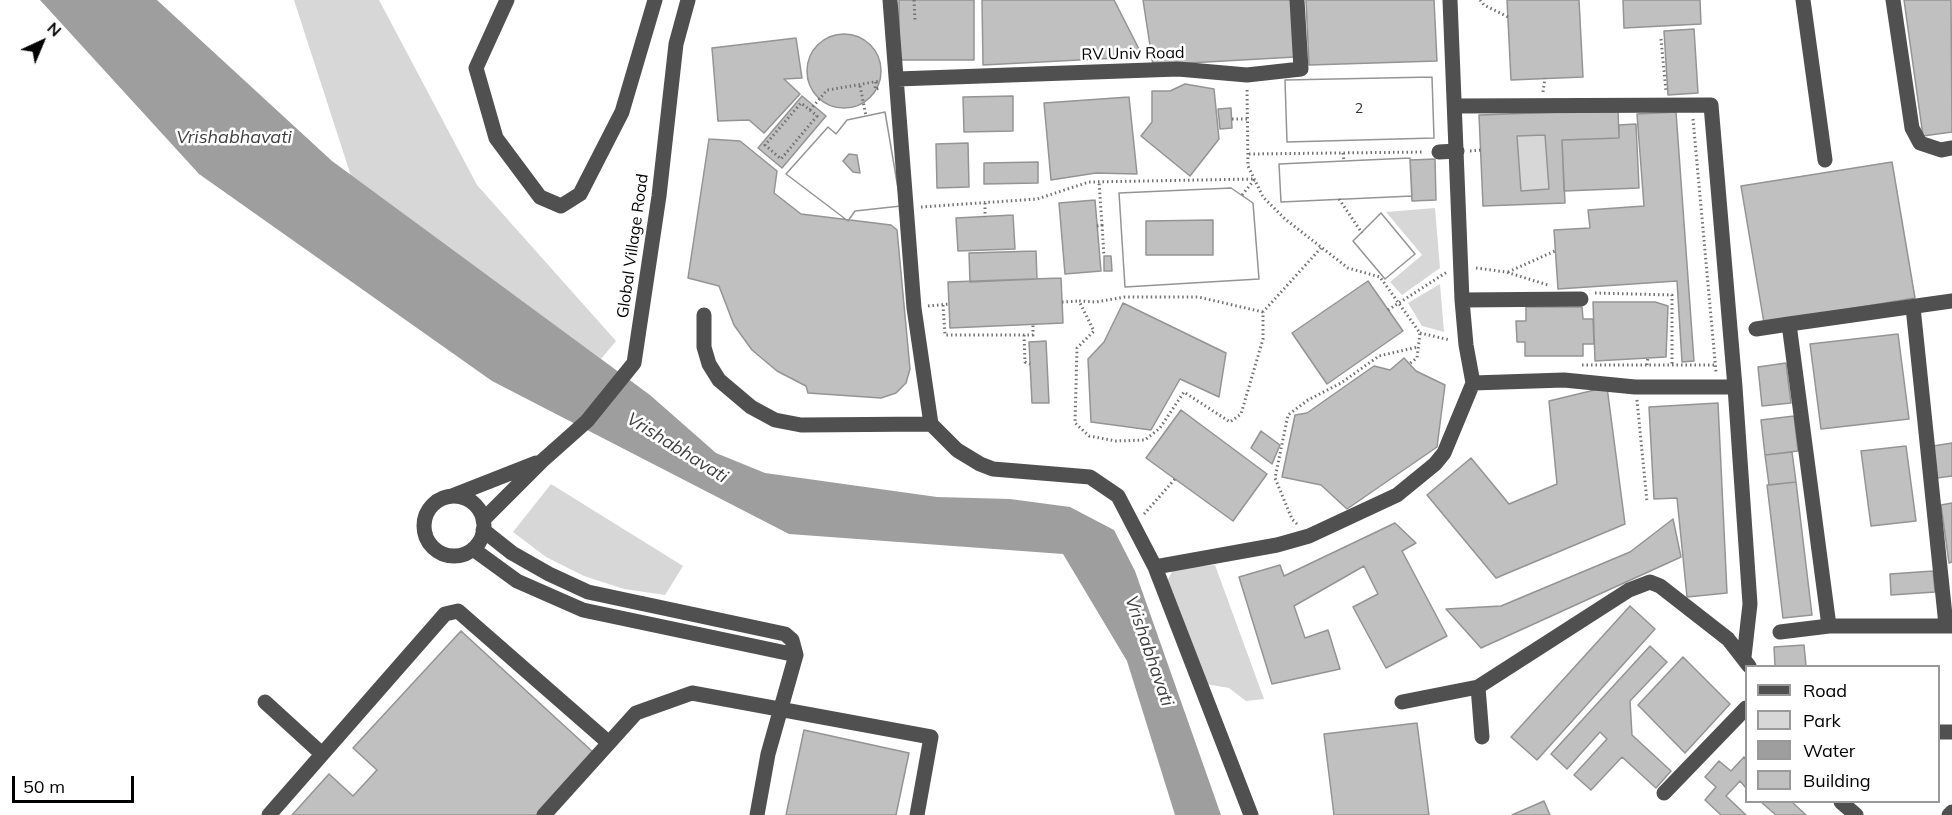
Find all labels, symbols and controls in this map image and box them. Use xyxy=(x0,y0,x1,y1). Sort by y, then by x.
north arrow xyxy=(12,12,72,72)
text: N xyxy=(43,18,66,40)
street label: RV Univ Road xyxy=(1081,44,1185,64)
house number: 2 xyxy=(1355,101,1363,117)
water label: Vrishabhavati xyxy=(176,127,292,149)
street label: Global Village Road xyxy=(613,172,653,320)
water label: Vrishabhavati xyxy=(622,408,732,488)
water label: Vrishabhavati xyxy=(1120,593,1178,709)
legend xyxy=(1745,665,1940,803)
text: Road xyxy=(1803,679,1847,702)
text: Park xyxy=(1803,709,1841,732)
text: Water xyxy=(1803,739,1855,762)
scale bar xyxy=(15,764,136,802)
text: Building xyxy=(1803,769,1871,792)
text: 50 m xyxy=(23,775,65,798)

